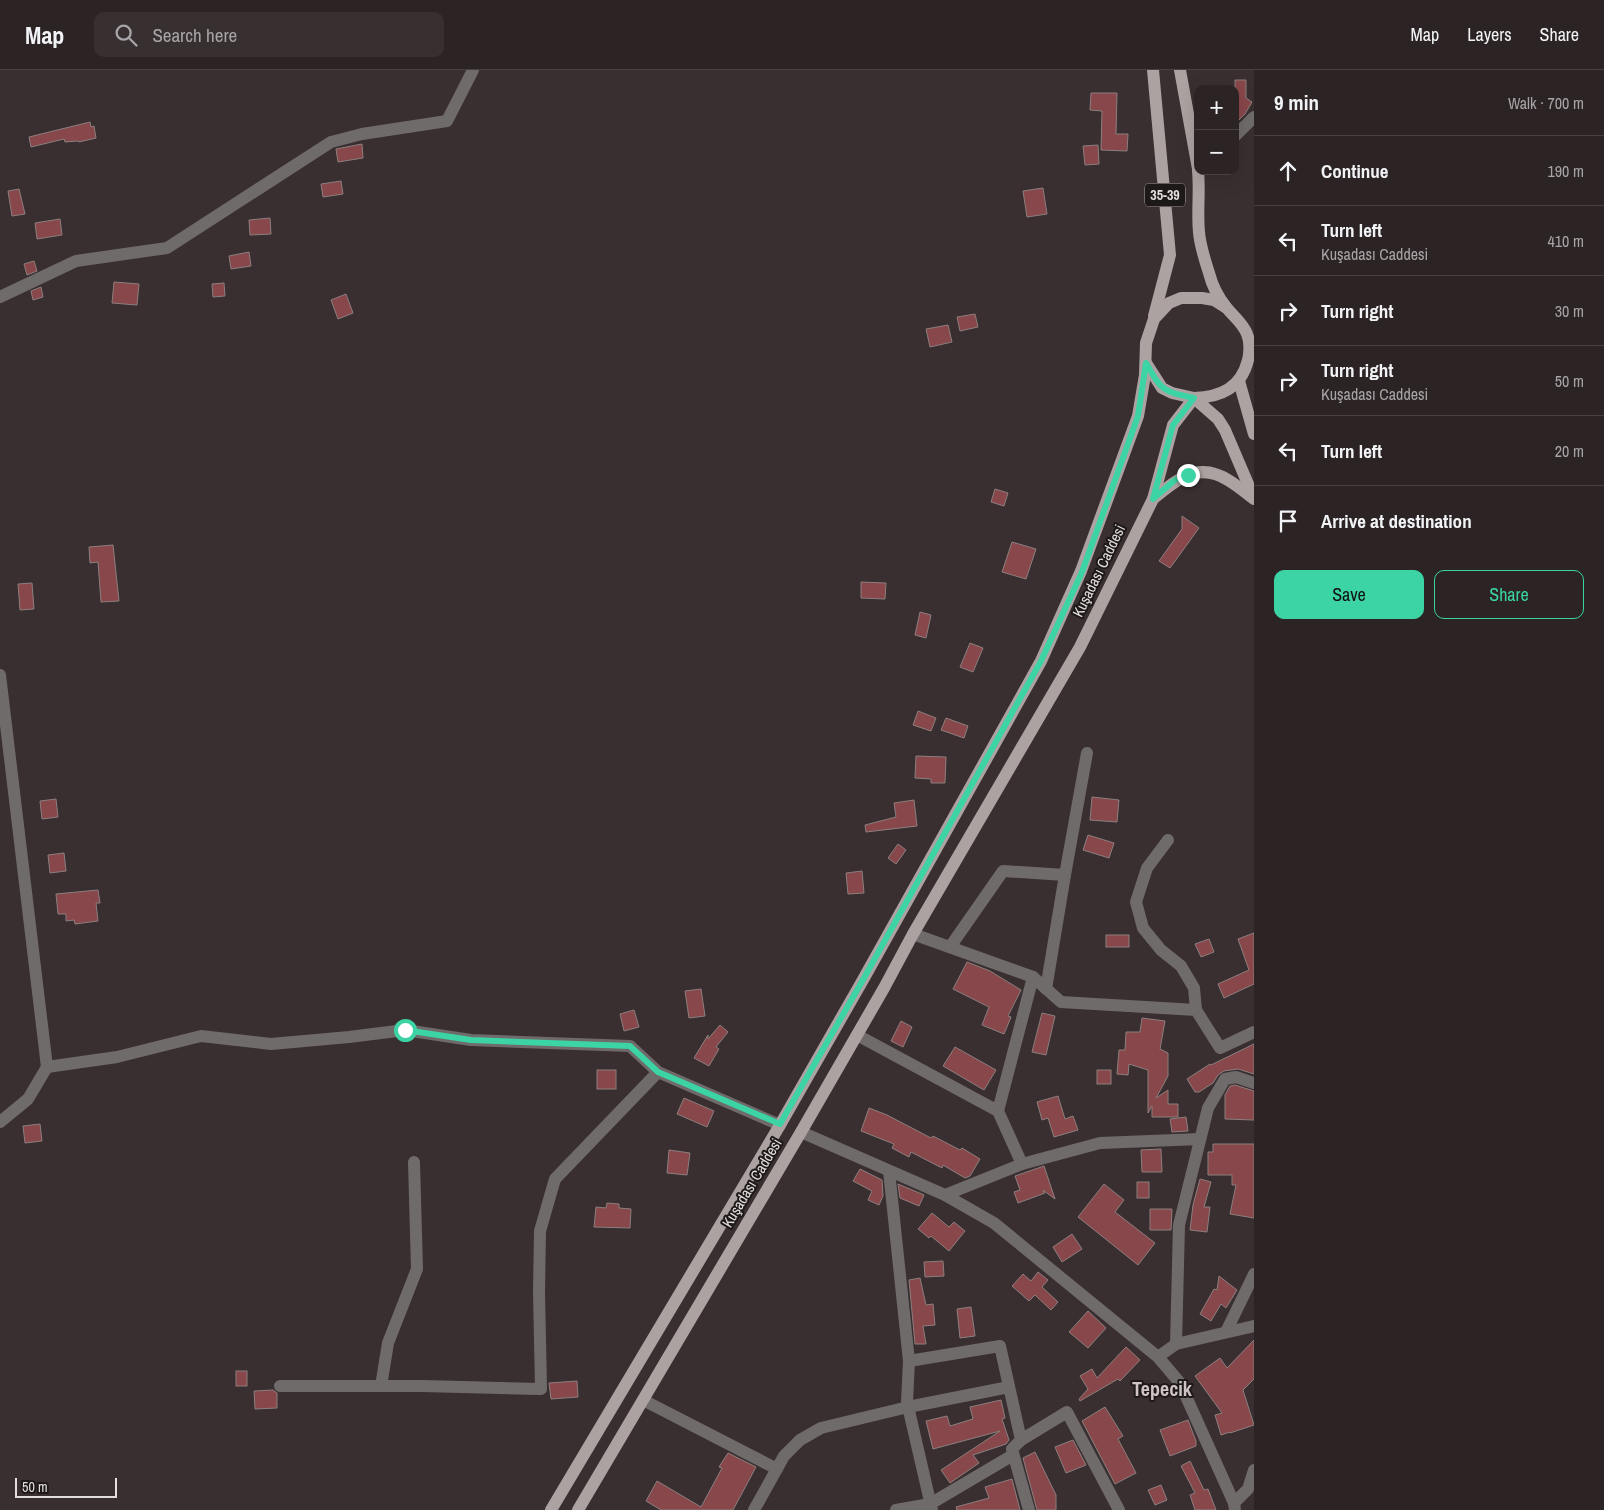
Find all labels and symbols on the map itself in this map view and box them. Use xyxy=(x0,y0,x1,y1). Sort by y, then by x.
road number: 35-39 xyxy=(1145,184,1185,206)
route end xyxy=(1177,464,1200,487)
street label: Kuşadası Caddesi xyxy=(1067,521,1130,621)
route start xyxy=(394,1019,417,1042)
street label: Kuşadası Caddesi xyxy=(717,1134,786,1231)
district label: Tepecik xyxy=(1132,1375,1193,1402)
scale bar xyxy=(15,1475,118,1498)

